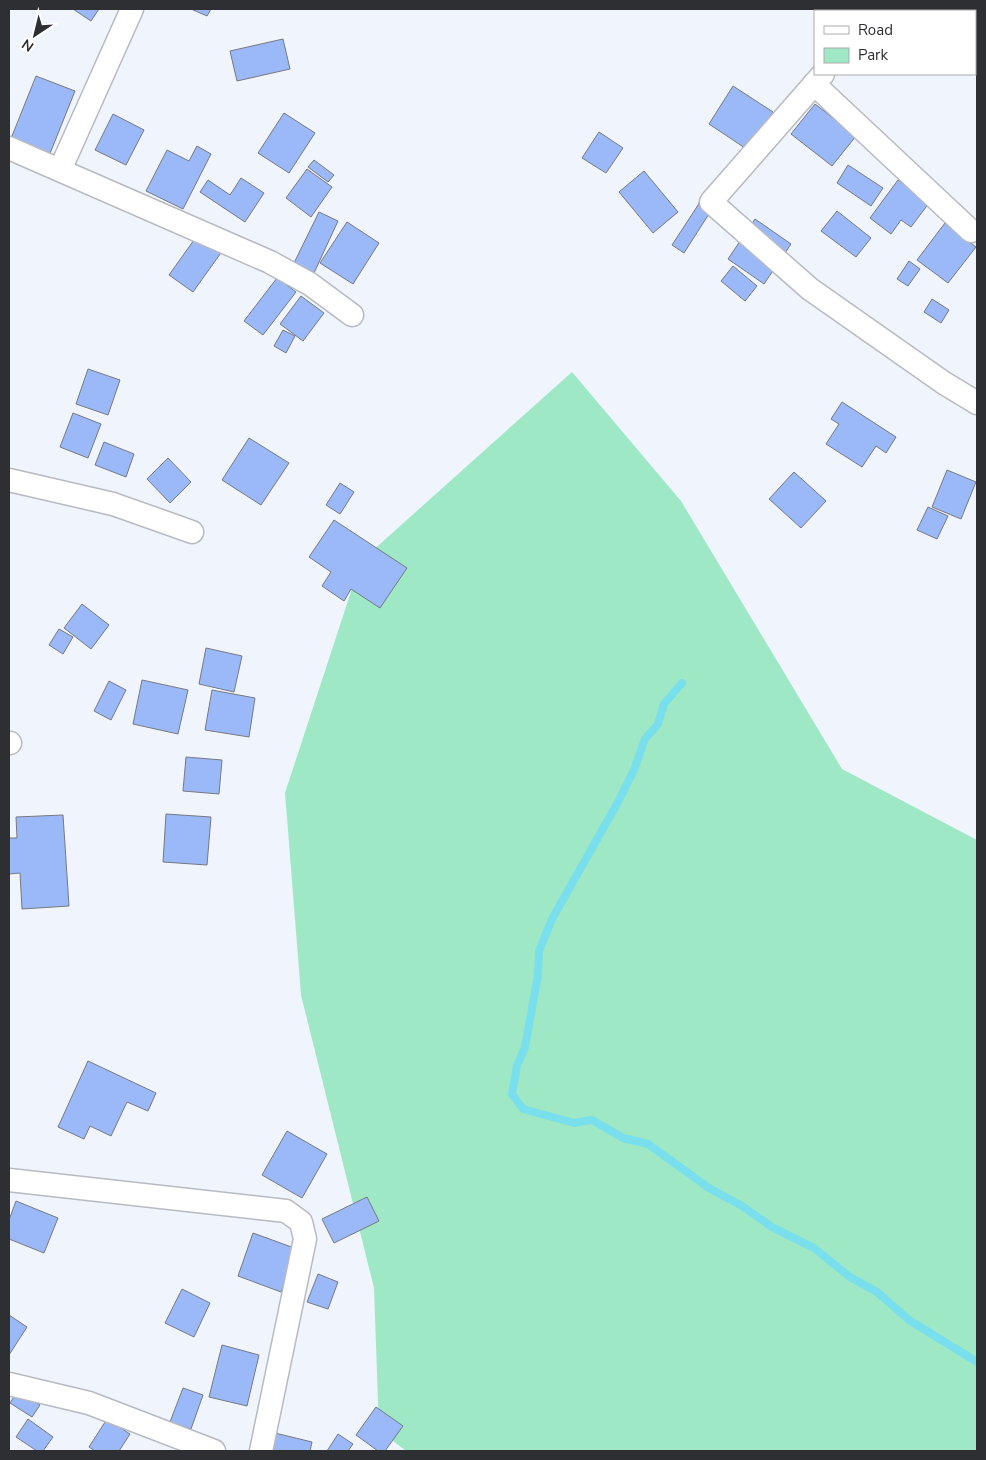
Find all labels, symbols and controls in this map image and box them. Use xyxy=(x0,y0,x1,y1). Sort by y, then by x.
north arrow xyxy=(10,10,60,60)
legend xyxy=(814,10,976,75)
text: Road xyxy=(858,20,893,40)
text: N xyxy=(18,34,38,56)
text: Park xyxy=(858,45,888,65)

